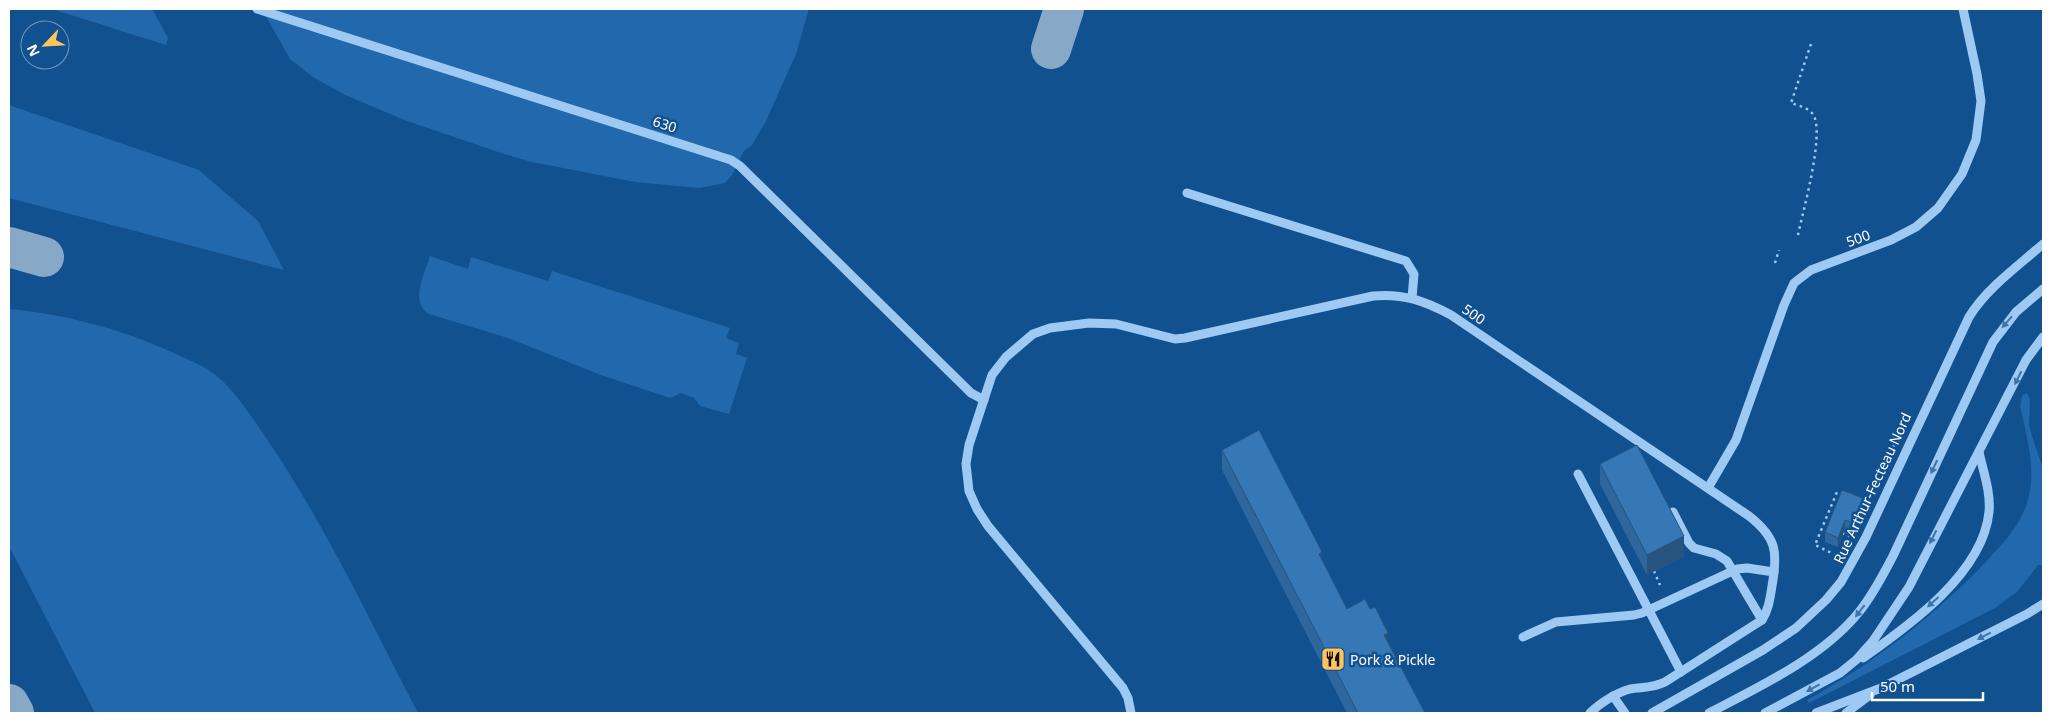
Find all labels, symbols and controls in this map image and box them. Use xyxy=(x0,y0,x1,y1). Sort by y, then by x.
north arrow xyxy=(20,20,70,70)
text: N xyxy=(22,42,44,60)
street label: 630 xyxy=(651,111,679,137)
street label: 500 xyxy=(1843,225,1873,251)
street label: 500 xyxy=(1459,299,1489,329)
one-way arrow xyxy=(2002,316,2013,329)
one-way arrow xyxy=(2013,371,2021,385)
street label: Rue Arthur-Fecteau Nord xyxy=(1829,409,1915,567)
one-way arrow xyxy=(1930,460,1938,474)
one-way arrow xyxy=(1929,530,1937,544)
one-way arrow xyxy=(1928,596,1940,608)
one-way arrow xyxy=(1854,604,1865,617)
one-way arrow xyxy=(1977,632,1991,640)
restaurant icon: Pork & Pickle xyxy=(1320,646,1346,672)
place label: Pork & Pickle xyxy=(1350,650,1436,669)
scale bar xyxy=(1872,670,1983,702)
text: 50 m xyxy=(1880,676,1915,696)
one-way arrow xyxy=(1806,683,1819,692)

